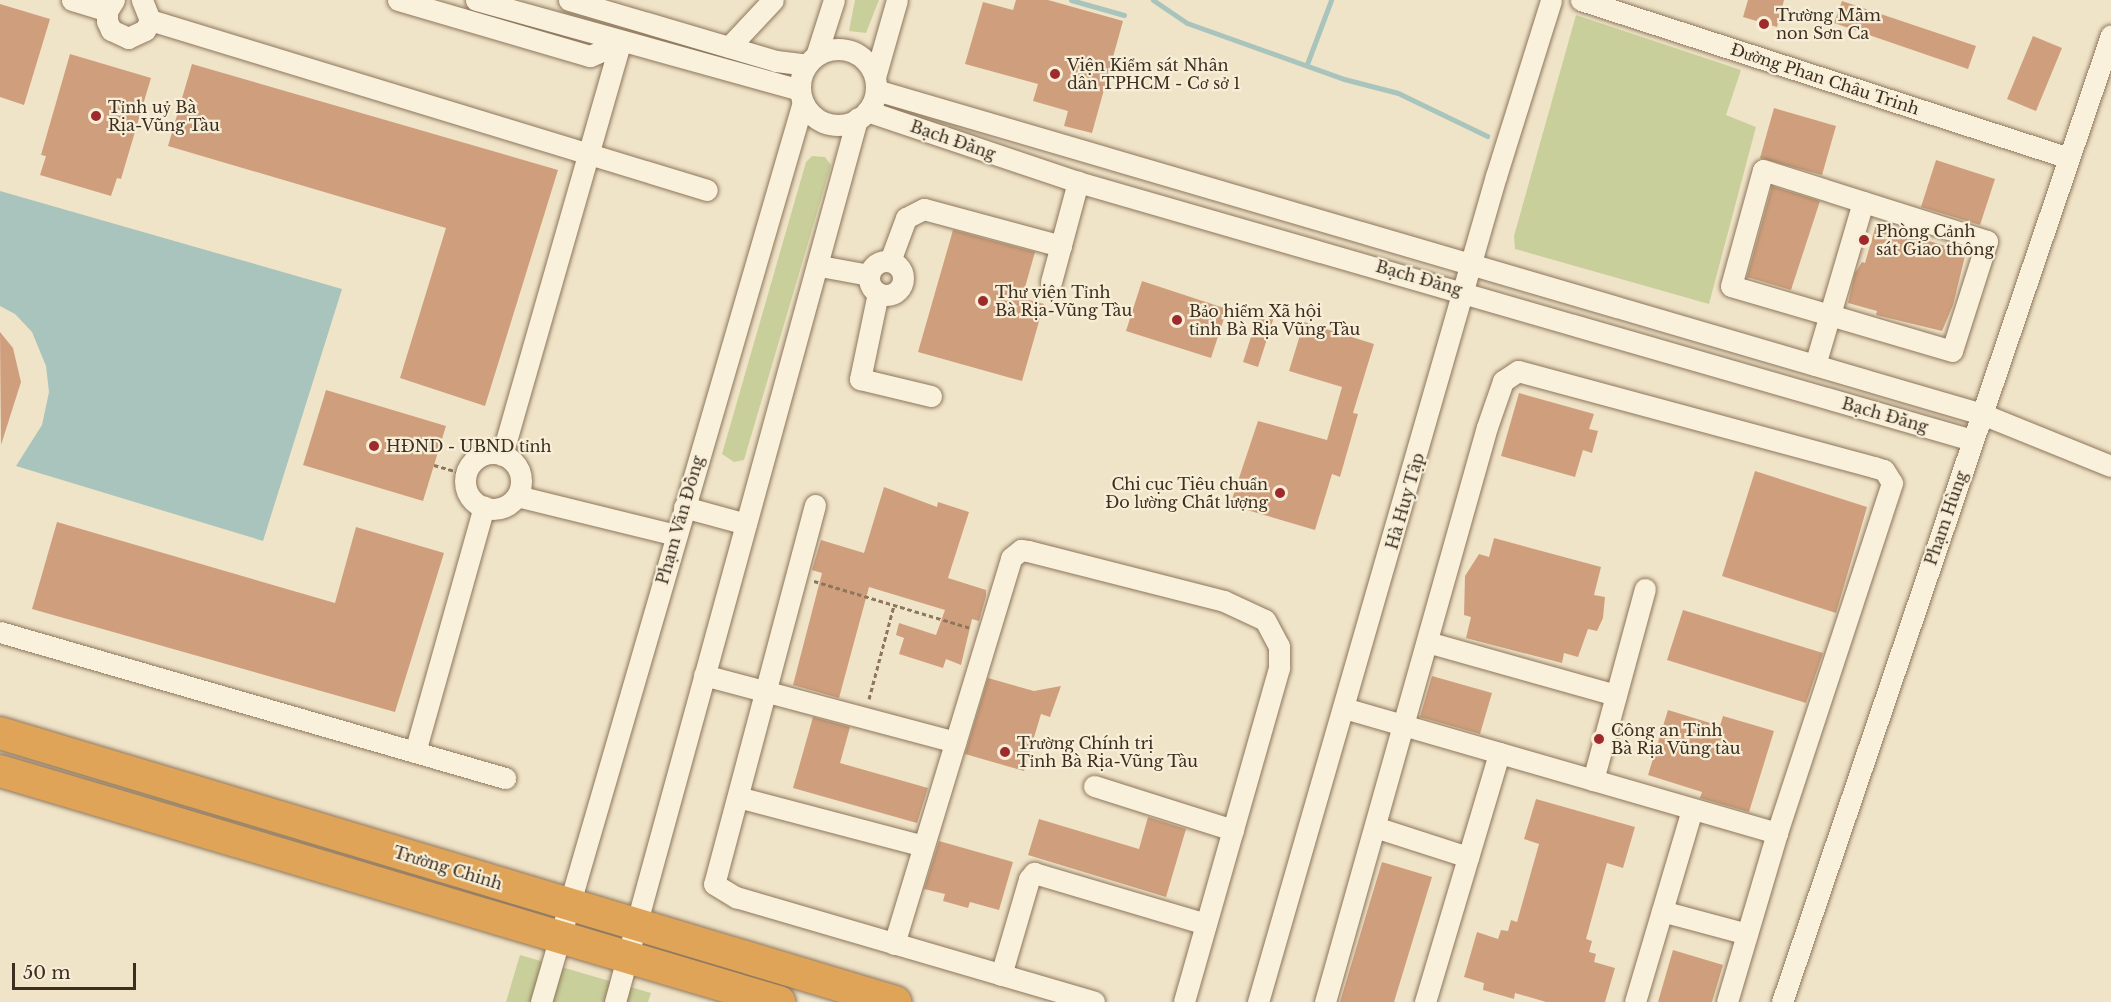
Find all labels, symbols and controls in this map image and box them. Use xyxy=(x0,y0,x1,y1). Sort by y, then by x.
place label: Trường Mầm non Sơn Ca xyxy=(1776,5,1881,43)
marker: Trường Mầm non Sơn Ca xyxy=(1757,17,1771,31)
street label: Đường Phan Châu Trinh xyxy=(1728,39,1922,119)
place label: Viện Kiểm sát Nhân dân TPHCM - Cơ sở 1 xyxy=(1067,55,1241,93)
marker: Viện Kiểm sát Nhân dân TPHCM - Cơ sở 1 xyxy=(1048,67,1062,81)
place label: Tỉnh uỷ Bà Rịa-Vũng Tàu xyxy=(108,97,220,135)
marker: Tỉnh uỷ Bà Rịa-Vũng Tàu xyxy=(89,109,103,123)
street label: Bạch Đằng xyxy=(908,116,998,164)
place label: Phòng Cảnh sát Giao thông xyxy=(1876,221,1994,259)
marker: Phòng Cảnh sát Giao thông xyxy=(1857,233,1871,247)
street label: Bạch Đằng xyxy=(1374,257,1464,299)
place label: Thư viện Tỉnh Bà Rịa-Vũng Tàu xyxy=(995,282,1133,320)
marker: Thư viện Tỉnh Bà Rịa-Vũng Tàu xyxy=(976,294,990,308)
place label: Bảo hiểm Xã hội tỉnh Bà Rịa Vũng Tàu xyxy=(1189,301,1362,339)
marker: Bảo hiểm Xã hội tỉnh Bà Rịa Vũng Tàu xyxy=(1170,313,1184,327)
street label: Bạch Đằng xyxy=(1840,394,1930,436)
place label: HĐND - UBND tỉnh xyxy=(386,436,552,456)
marker: HĐND - UBND tỉnh xyxy=(367,439,381,453)
street label: Hà Huy Tập xyxy=(1382,450,1428,552)
street label: Phạm Văn Đồng xyxy=(652,453,708,587)
street label: Phạm Hùng xyxy=(1921,468,1971,568)
place label: Chi cục Tiêu chuẩn Đo lường Chất lượng xyxy=(1105,474,1268,512)
marker: Chi cục Tiêu chuẩn Đo lường Chất lượng xyxy=(1273,486,1287,500)
place label: Công an Tỉnh Bà Rịa Vũng tàu xyxy=(1611,720,1742,758)
marker: Công an Tỉnh Bà Rịa Vũng tàu xyxy=(1592,732,1606,746)
place label: Trường Chính trị Tỉnh Bà Rịa-Vũng Tàu xyxy=(1017,733,1199,771)
marker: Trường Chính trị Tỉnh Bà Rịa-Vũng Tàu xyxy=(998,745,1012,759)
street label: Trường Chinh xyxy=(391,842,505,894)
scale bar xyxy=(15,951,140,989)
text: 50 m xyxy=(23,962,71,984)

